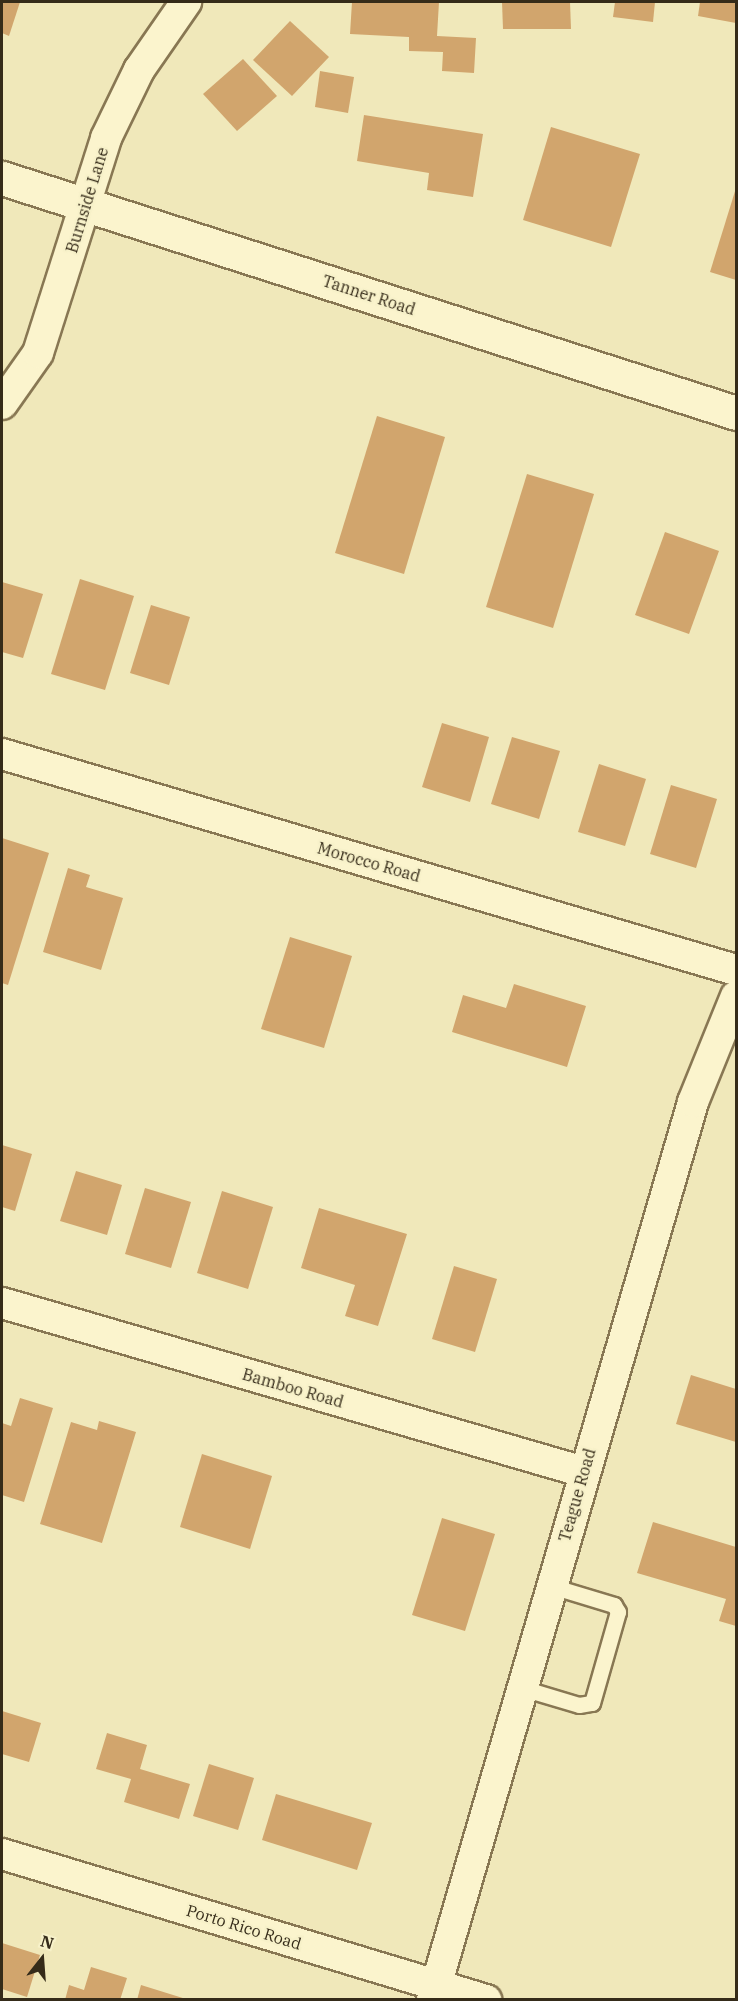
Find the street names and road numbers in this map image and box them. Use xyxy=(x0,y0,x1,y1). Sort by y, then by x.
street label: Burnside Lane xyxy=(62,145,112,255)
street label: Tanner Road xyxy=(320,271,418,319)
street label: Morocco Road xyxy=(315,838,423,886)
street label: Bamboo Road xyxy=(240,1364,346,1412)
street label: Teague Road xyxy=(555,1446,599,1544)
street label: Porto Rico Road xyxy=(184,1900,304,1954)

